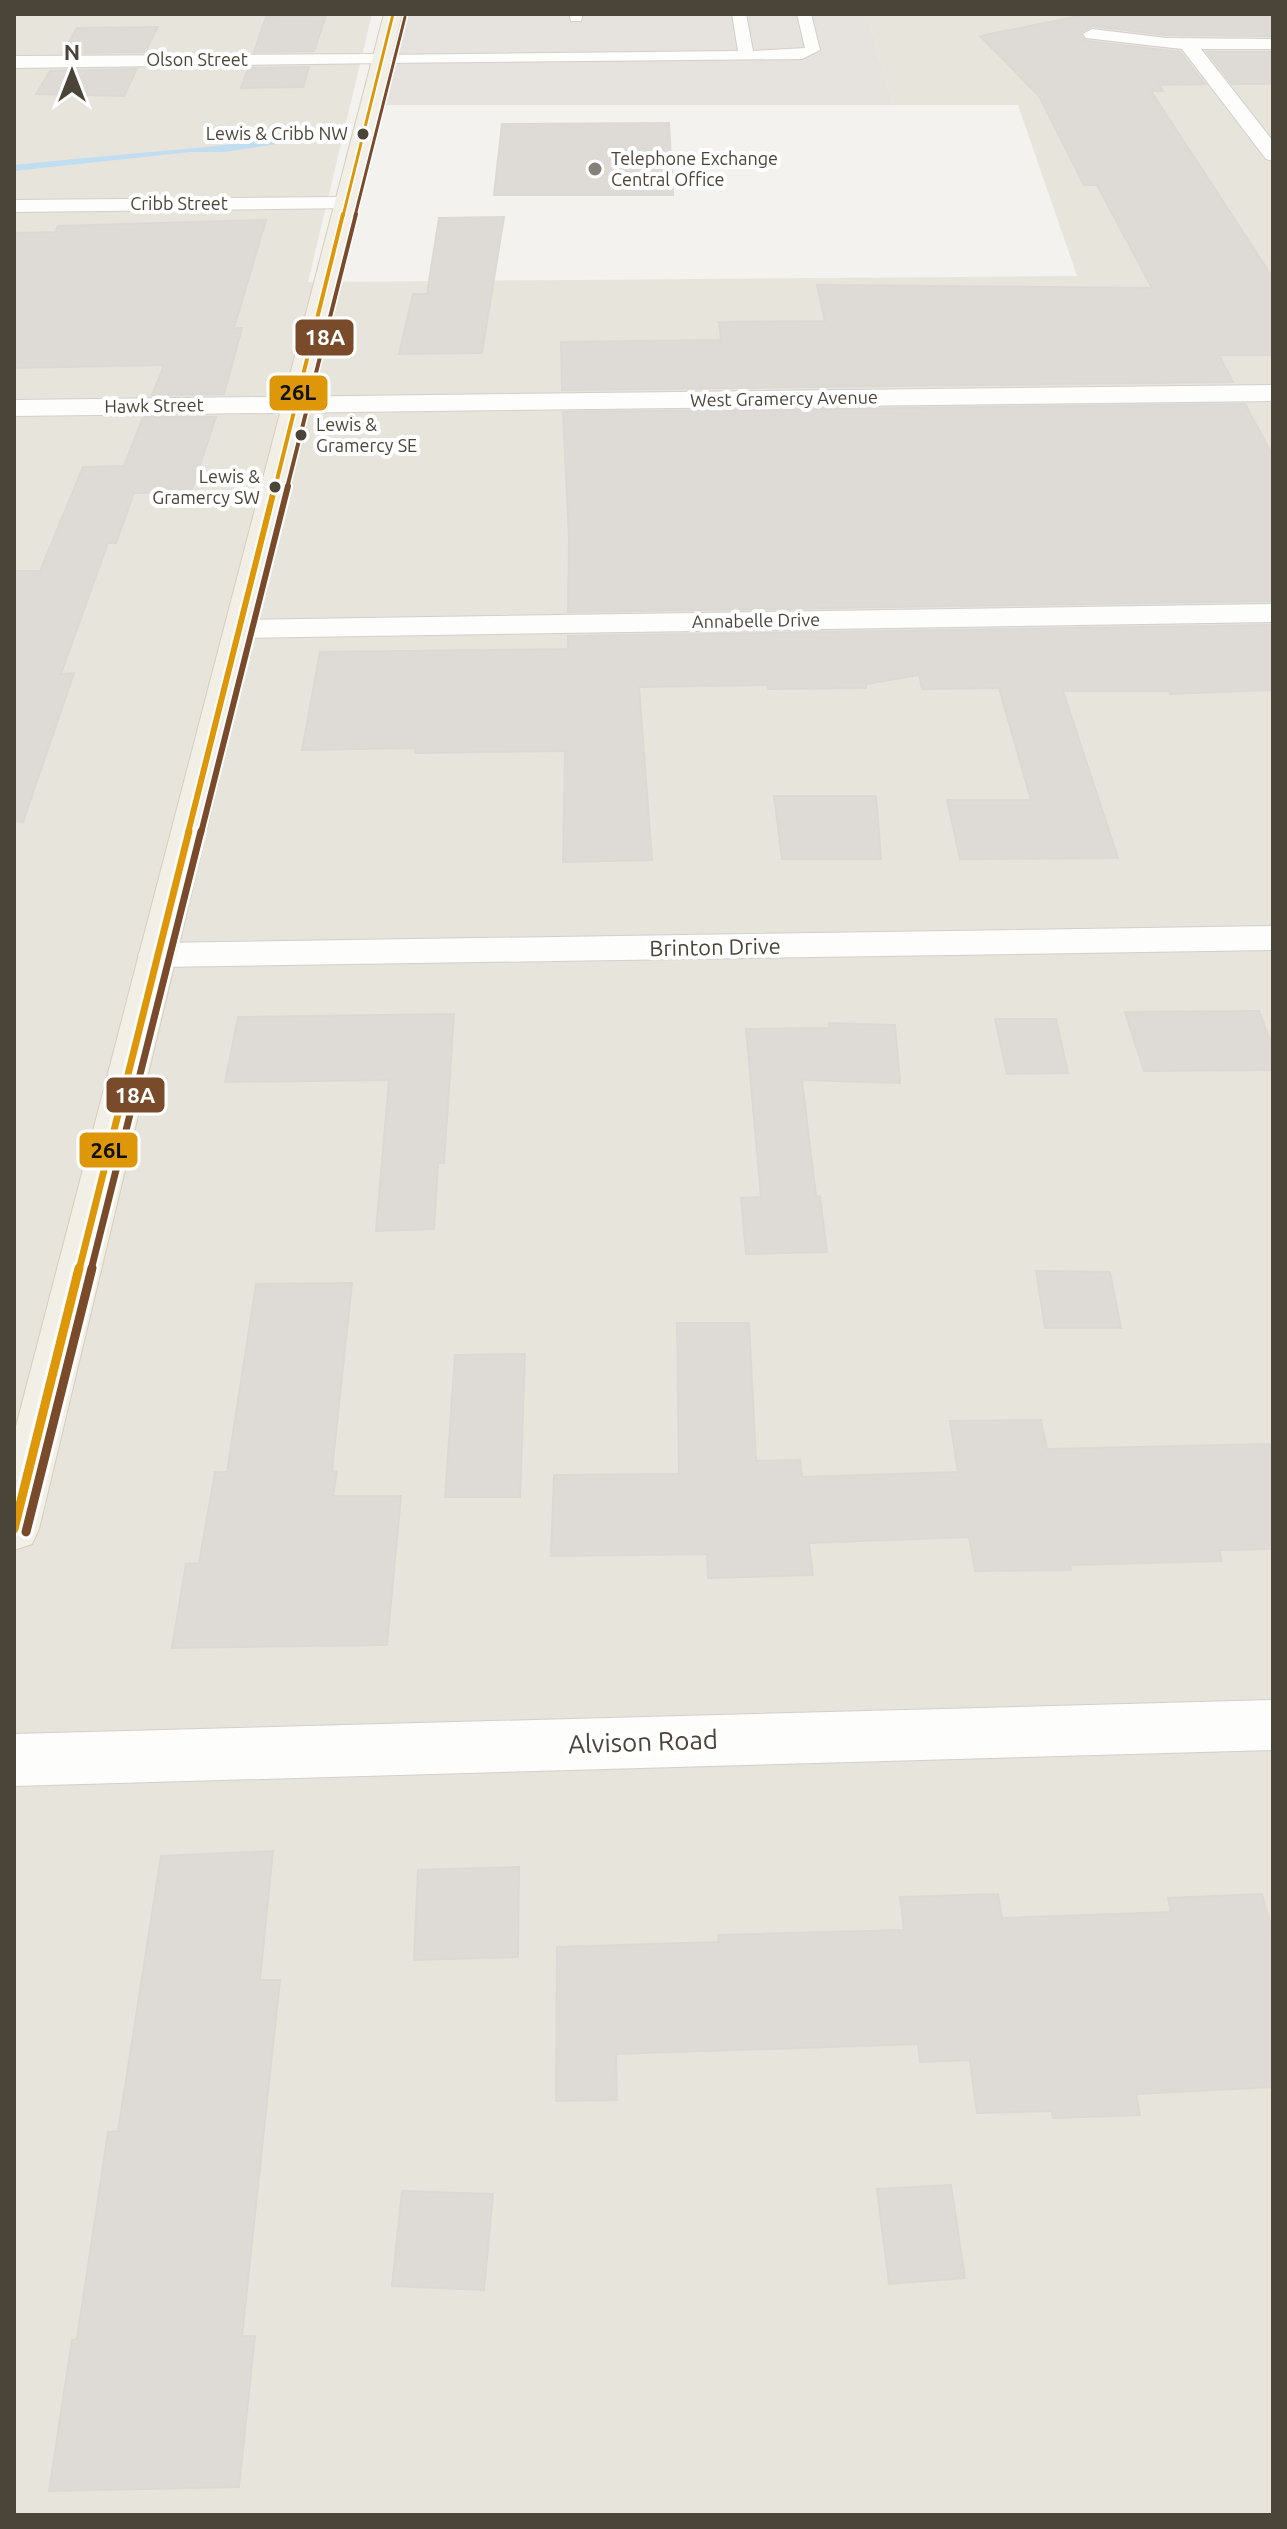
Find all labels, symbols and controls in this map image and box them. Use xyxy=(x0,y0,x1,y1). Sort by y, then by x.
north arrow xyxy=(32,32,112,112)
text: N xyxy=(64,39,80,64)
street label: Olson Street xyxy=(146,49,248,69)
place label: Lewis & Cribb NW xyxy=(206,123,348,143)
marker: Lewis & Cribb NW xyxy=(355,126,371,142)
place label: Telephone Exchange Central Office xyxy=(611,148,778,189)
marker: Telephone Exchange Central Office xyxy=(586,160,604,178)
street label: Cribb Street xyxy=(130,193,228,213)
line badge: 18A xyxy=(294,318,355,357)
text: 18A xyxy=(305,324,346,349)
line badge: 26L xyxy=(268,374,329,412)
text: 26L xyxy=(280,379,316,404)
street label: West Gramercy Avenue xyxy=(690,386,878,410)
street label: Hawk Street xyxy=(104,394,204,416)
place label: Lewis & Gramercy SE xyxy=(316,414,417,455)
marker: Lewis & Gramercy SE xyxy=(293,427,309,443)
place label: Lewis & Gramercy SW xyxy=(152,466,260,507)
marker: Lewis & Gramercy SW xyxy=(267,479,283,495)
street label: Annabelle Drive xyxy=(692,609,820,631)
street label: Brinton Drive xyxy=(649,933,781,960)
line badge: 18A xyxy=(105,1076,166,1114)
text: 18A xyxy=(115,1082,156,1107)
line badge: 26L xyxy=(78,1131,139,1169)
text: 26L xyxy=(91,1137,127,1162)
street label: Alvison Road xyxy=(568,1724,718,1759)

